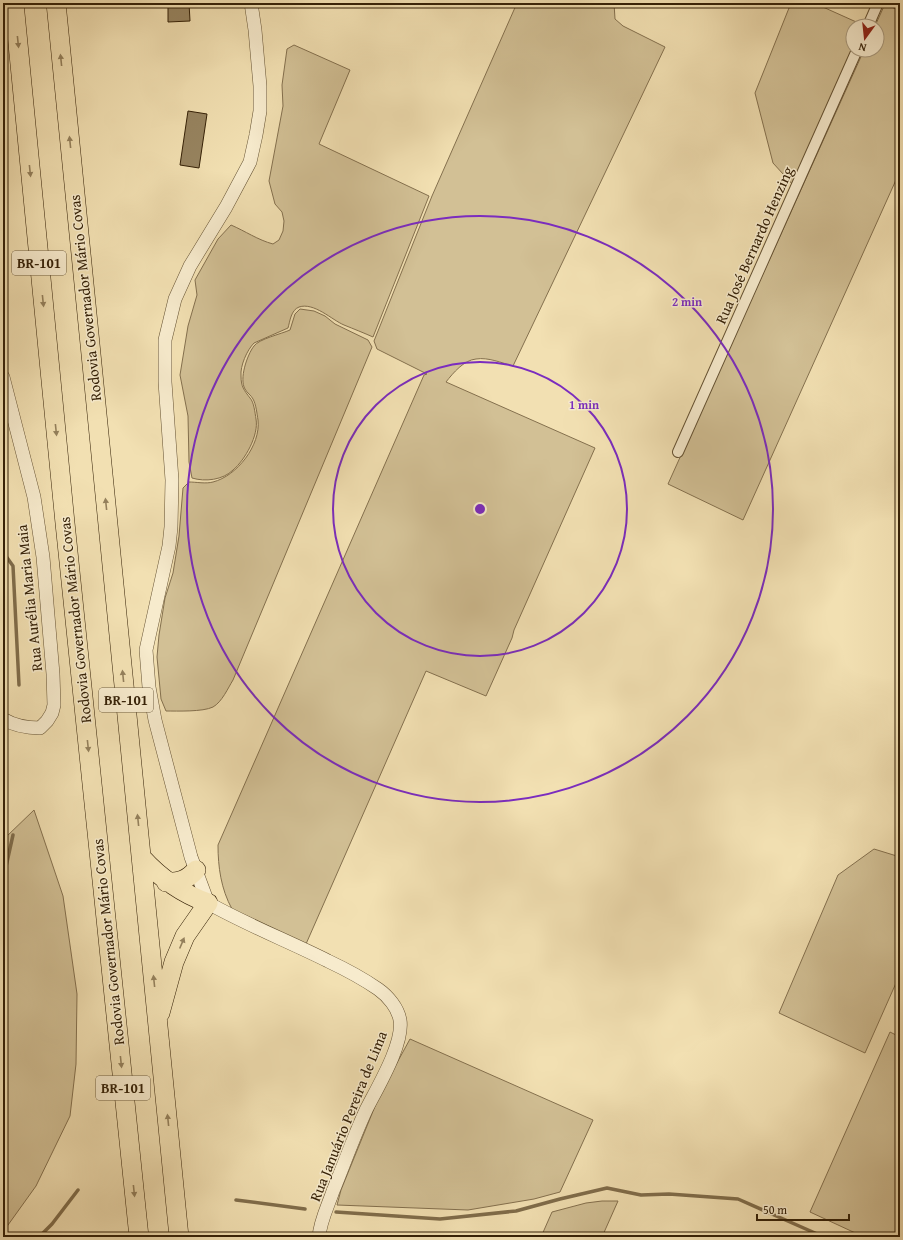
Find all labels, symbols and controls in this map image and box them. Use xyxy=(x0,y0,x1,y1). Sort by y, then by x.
north arrow xyxy=(845,18,885,58)
one-way arrow xyxy=(14,36,21,48)
text: N xyxy=(856,39,868,56)
one-way arrow xyxy=(58,53,65,66)
one-way arrow xyxy=(66,136,73,148)
street label: Rua José Bernardo Henzing xyxy=(710,163,798,327)
one-way arrow xyxy=(27,165,34,177)
street label: Rodovia Governador Mário Covas xyxy=(64,194,106,402)
road number: BR-101 xyxy=(12,251,66,275)
text: 2 min xyxy=(672,293,702,310)
one-way arrow xyxy=(40,295,46,307)
text: 1 min xyxy=(569,396,599,413)
one-way arrow xyxy=(52,424,59,436)
one-way arrow xyxy=(103,498,110,510)
centre of rings xyxy=(473,502,487,516)
street label: Rodovia Governador Mário Covas xyxy=(54,516,96,724)
street label: Rua Aurélia Maria Maia xyxy=(11,524,47,672)
one-way arrow xyxy=(120,670,127,682)
road number: BR-101 xyxy=(99,688,153,712)
one-way arrow xyxy=(85,740,91,752)
one-way arrow xyxy=(134,813,141,826)
street label: Rodovia Governador Mário Covas xyxy=(87,838,129,1046)
one-way arrow xyxy=(180,937,186,949)
one-way arrow xyxy=(151,975,157,987)
street label: Rua Januário Pereira de Lima xyxy=(304,1028,392,1204)
one-way arrow xyxy=(117,1056,124,1068)
road number: BR-101 xyxy=(96,1076,150,1100)
one-way arrow xyxy=(164,1114,171,1126)
one-way arrow xyxy=(131,1185,137,1198)
scale bar xyxy=(757,1196,849,1222)
text: 50 m xyxy=(763,1201,787,1218)

